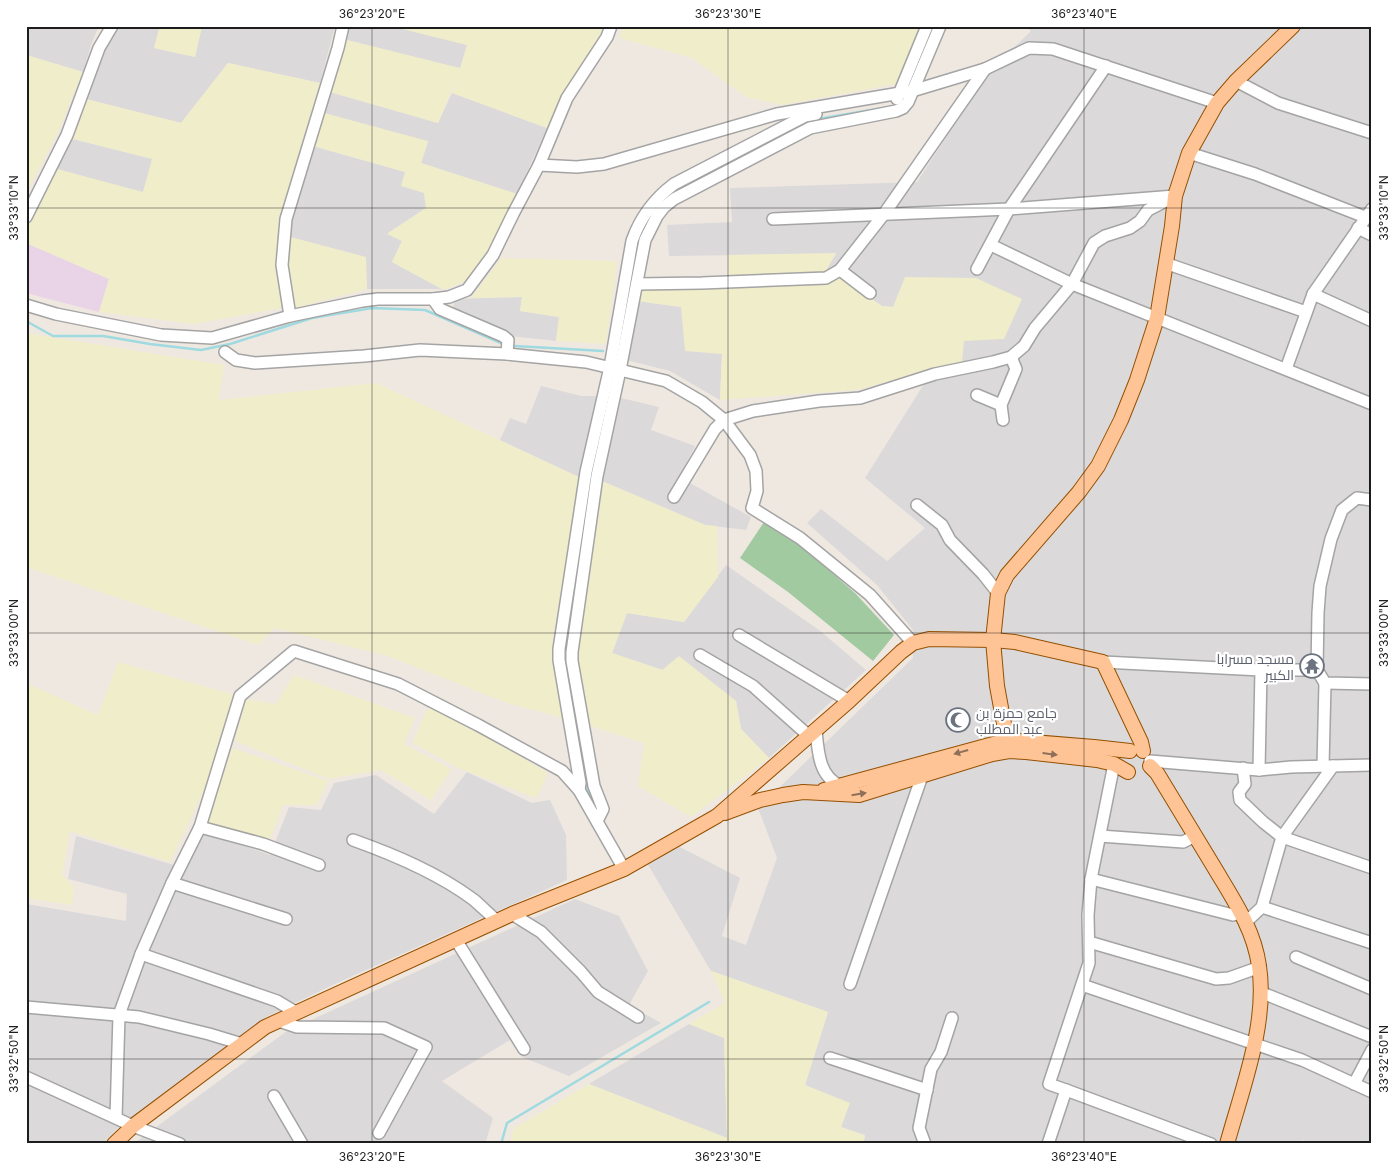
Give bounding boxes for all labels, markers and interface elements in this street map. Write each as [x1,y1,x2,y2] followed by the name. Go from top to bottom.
[339,6,405,21] text: 36°23'20"E
[695,6,761,21] text: 36°23'30"E
[1051,6,1117,21] text: 36°23'40"E
[6,175,21,241] text: 33°33'10"N
[1376,175,1391,241] text: 33°33'10"N
[6,599,21,667] text: 33°33'00"N
[1376,599,1391,667] text: 33°33'00"N
[1216,650,1294,683] place label: مسجد مسرابا الكبير
[1299,653,1325,679] temple icon: مسجد مسرابا الكبير
[976,704,1057,737] place label: جامع حمزة بن عبد المطلب
[945,707,971,733] mosque icon: جامع حمزة بن عبد المطلب
[954,748,969,756] one-way arrow
[1043,750,1059,758] one-way arrow
[852,789,868,797] one-way arrow
[6,1025,21,1093] text: 33°32'50"N
[1376,1025,1391,1093] text: 33°32'50"N
[339,1149,405,1164] text: 36°23'20"E
[695,1149,761,1164] text: 36°23'30"E
[1051,1149,1117,1164] text: 36°23'40"E

